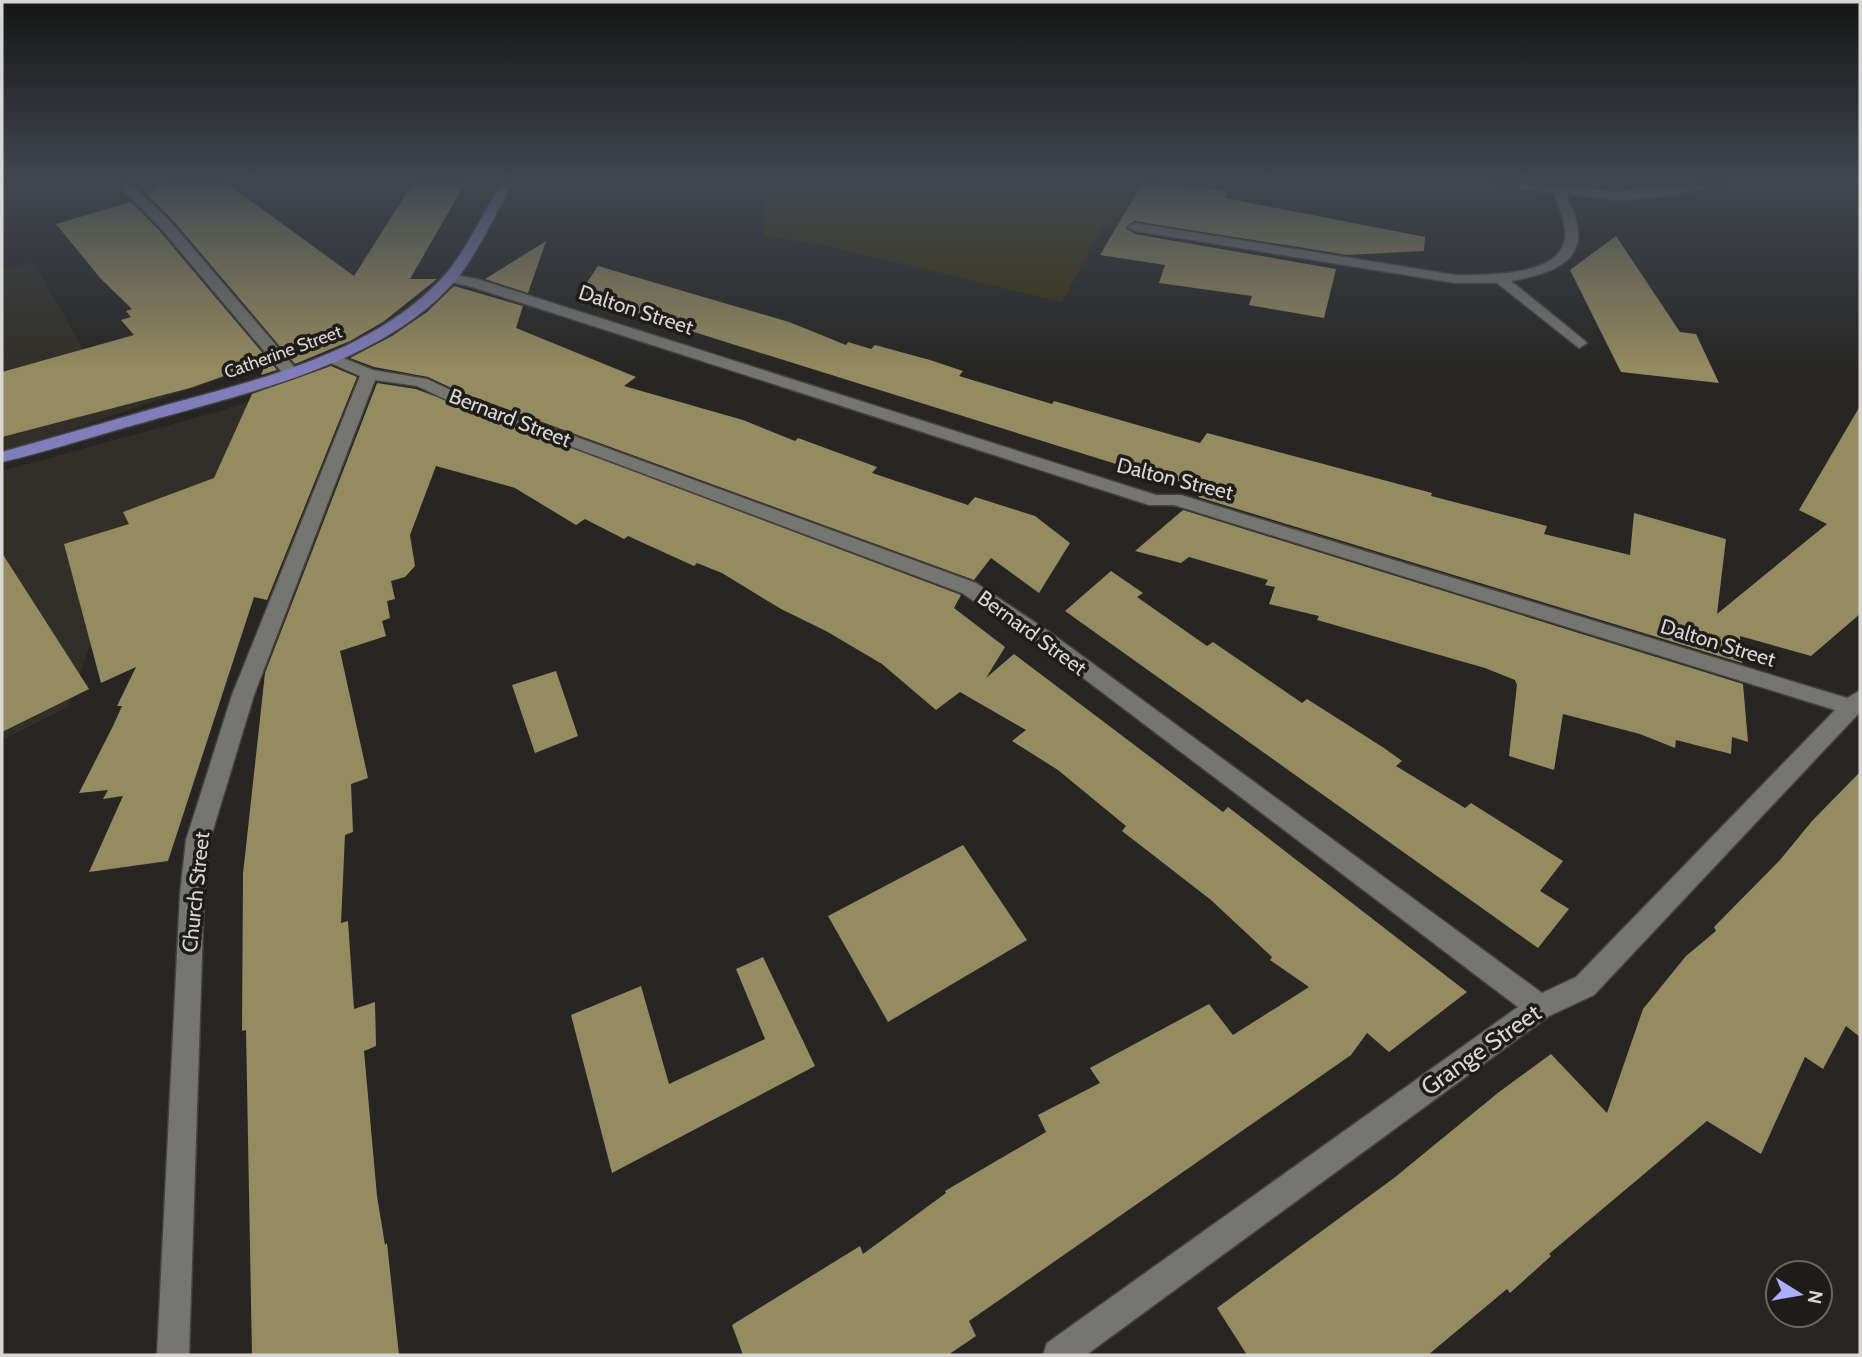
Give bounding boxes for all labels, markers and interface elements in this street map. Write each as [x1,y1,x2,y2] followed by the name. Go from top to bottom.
[576,279,697,340] street label: Dalton Street
[221,321,345,383] street label: Catherine Street
[446,383,575,452] street label: Bernard Street
[1114,452,1236,505] street label: Dalton Street
[973,585,1092,680] street label: Bernard Street
[1658,613,1779,672] street label: Dalton Street
[177,830,214,954] street label: Church Street
[1415,998,1546,1102] street label: Grange Street
[1764,1259,1834,1329] north arrow
[1803,1288,1828,1306] text: N

